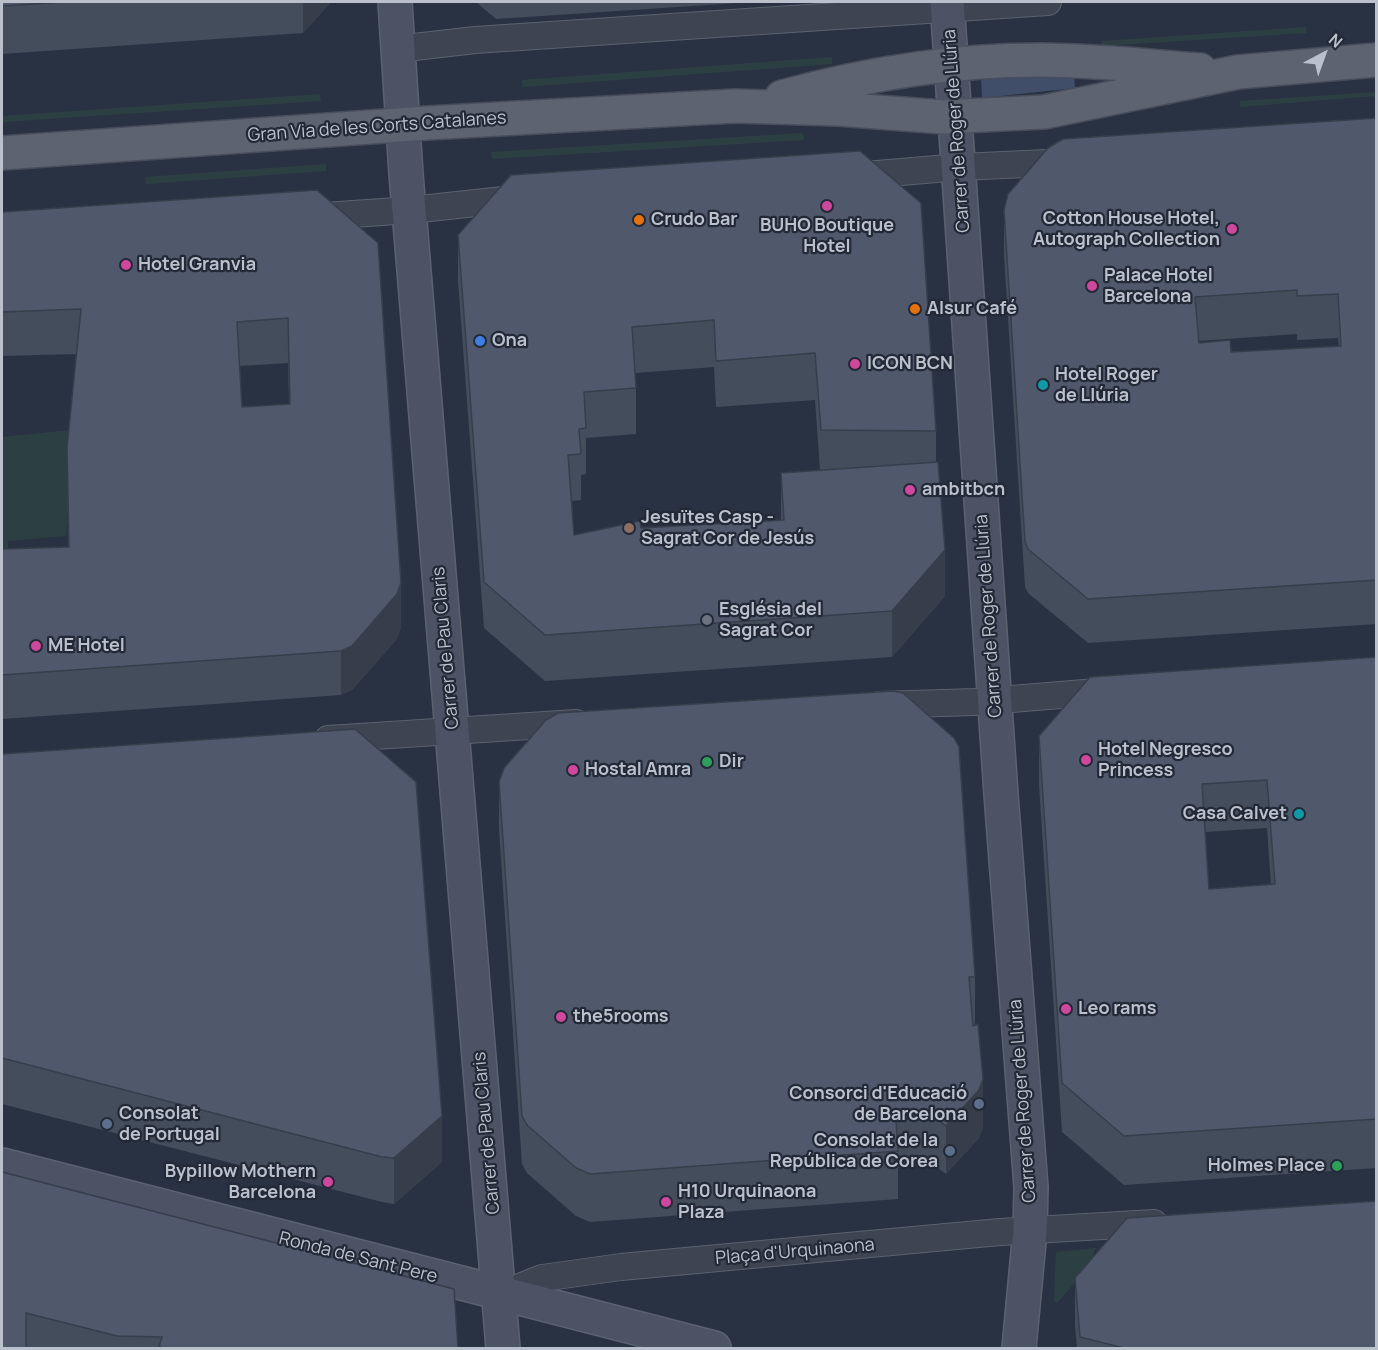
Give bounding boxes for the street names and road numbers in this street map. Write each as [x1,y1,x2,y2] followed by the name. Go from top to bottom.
[939,29,975,233] street label: Carrer de Roger de Llúria
[247,107,507,147] street label: Gran Via de les Corts Catalanes
[971,514,1007,718] street label: Carrer de Roger de Llúria
[428,566,464,730] street label: Carrer de Pau Claris
[1005,999,1041,1203] street label: Carrer de Roger de Llúria
[469,1051,505,1215] street label: Carrer de Pau Claris
[277,1228,439,1288] street label: Ronda de Sant Pere
[714,1234,876,1270] street label: Plaça d'Urquinaona

